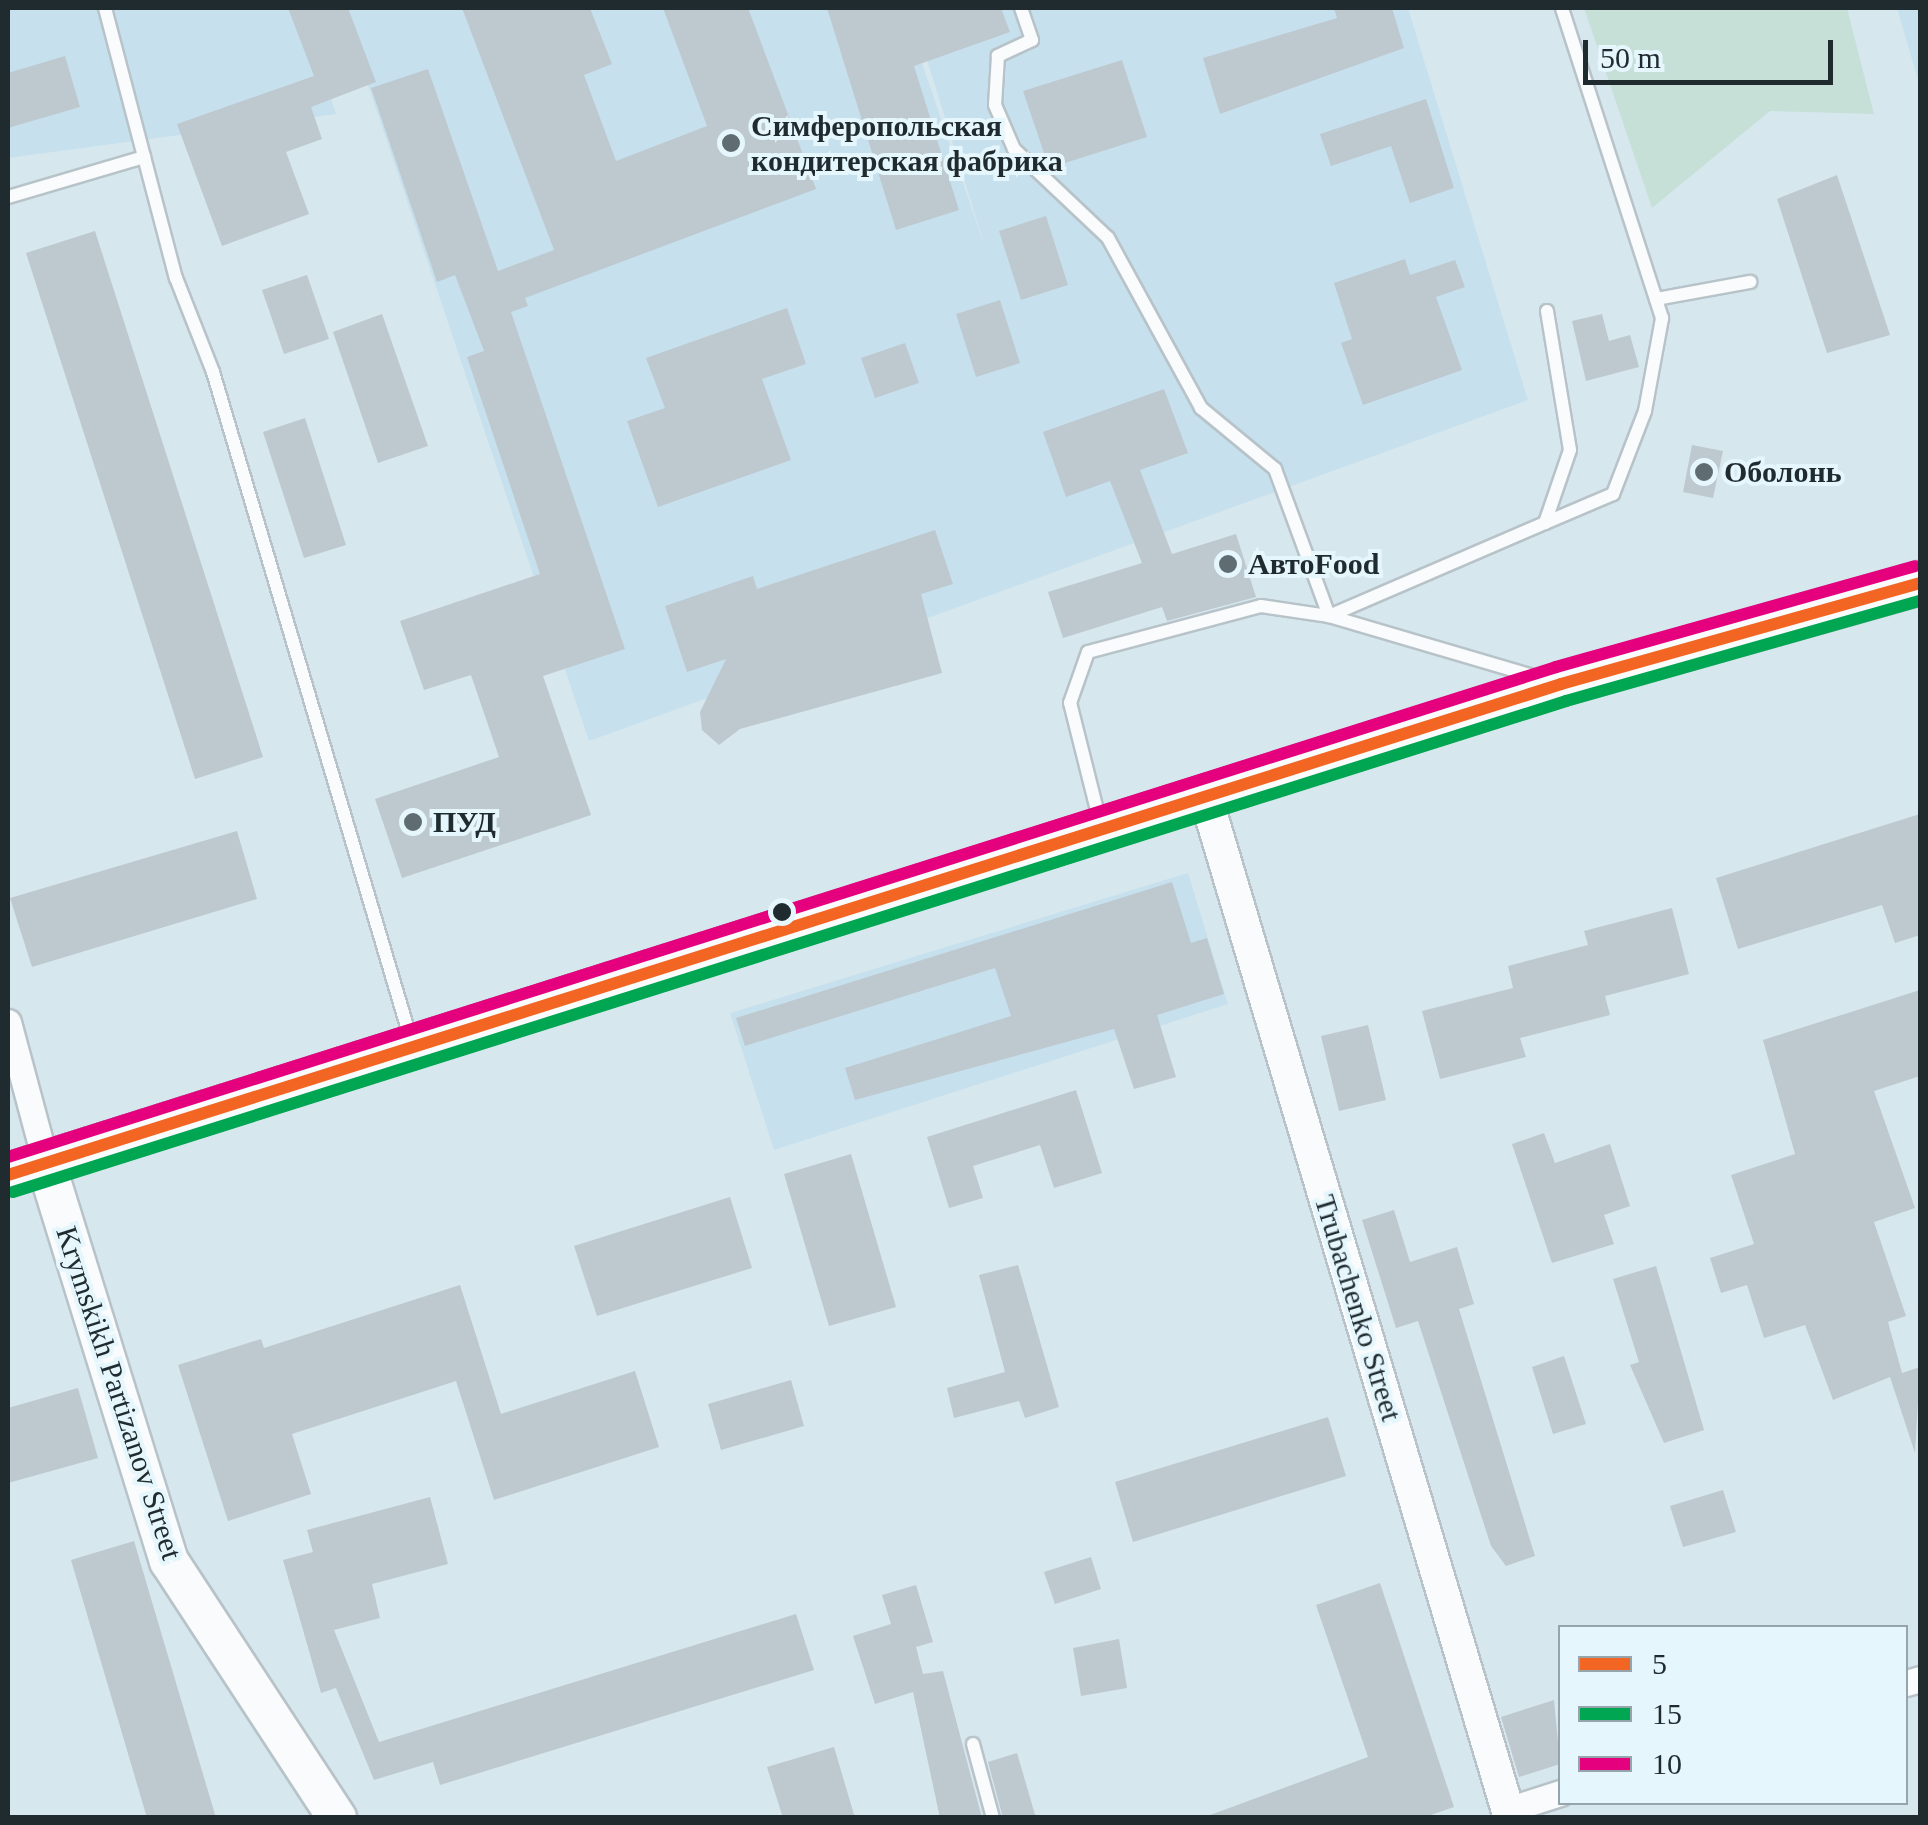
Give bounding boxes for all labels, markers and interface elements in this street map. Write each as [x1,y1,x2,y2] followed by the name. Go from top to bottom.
[1588,20,1838,82] scale bar
[1600,41,1661,74] text: 50 m
[751,108,1063,178] place label: Симферопольская кондитерская фабрика
[720,132,742,154] marker: Симферопольская кондитерская фабрика
[1724,454,1842,490] place label: Оболонь
[1693,461,1715,483] marker: Оболонь
[1248,546,1379,582] place label: АвтоFood
[1217,553,1239,575] marker: АвтоFood
[433,804,496,840] place label: ПУД
[402,811,424,833] marker: ПУД
[772,902,792,922] unlabelled marker
[1306,1191,1410,1425] street label: Trubachenko Street
[48,1222,190,1564] street label: Krymskikh Partizanov Street
[1558,1625,1908,1805] legend
[1652,1647,1667,1680] text: 5
[1652,1697,1682,1730] text: 15
[1652,1747,1682,1780] text: 10

